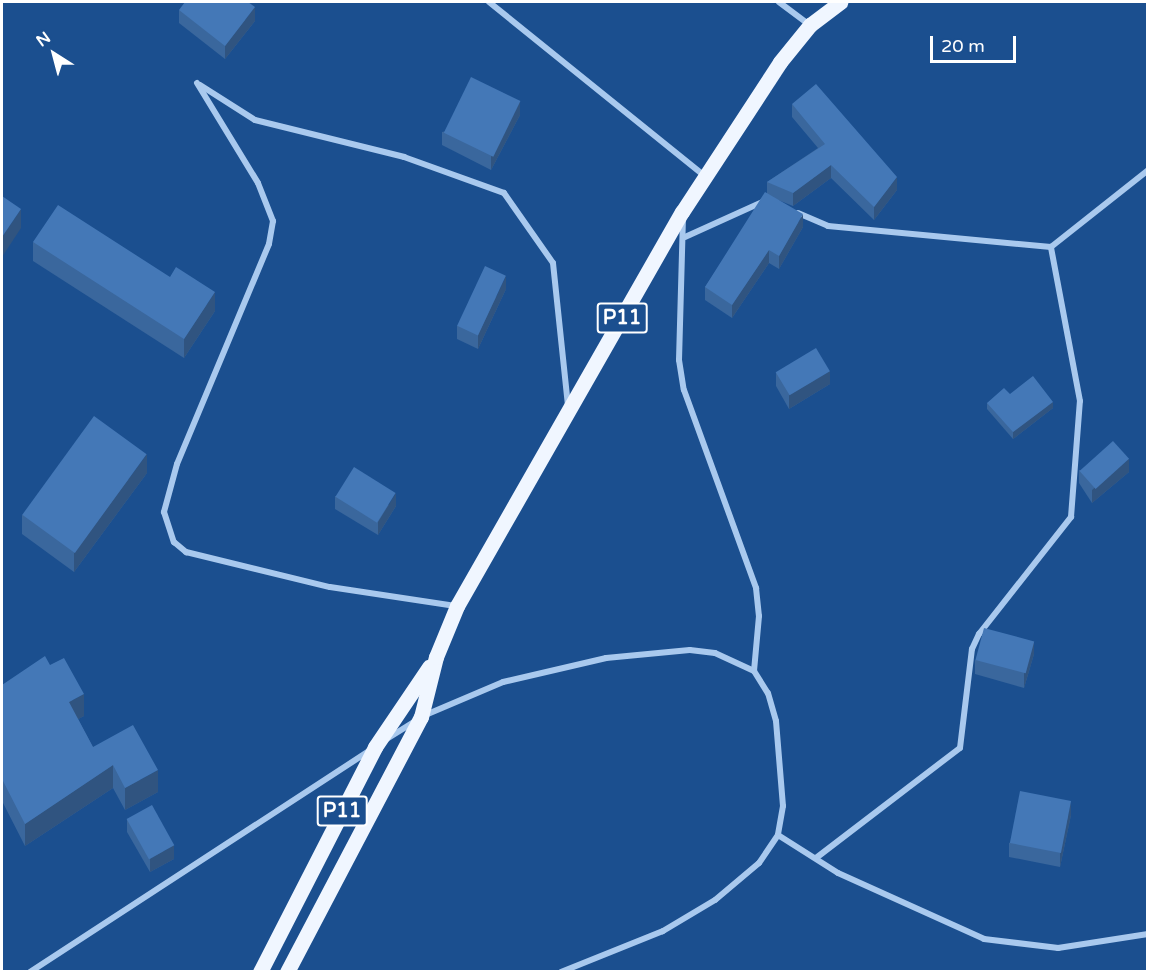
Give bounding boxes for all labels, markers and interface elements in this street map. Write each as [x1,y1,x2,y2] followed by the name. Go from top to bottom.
[24,24,84,84] north arrow
[933,24,1018,62] scale bar
[32,28,54,51] text: N
[941,35,985,57] text: 20 m
[596,301,648,335] road number: P11
[316,794,368,828] road number: P11

